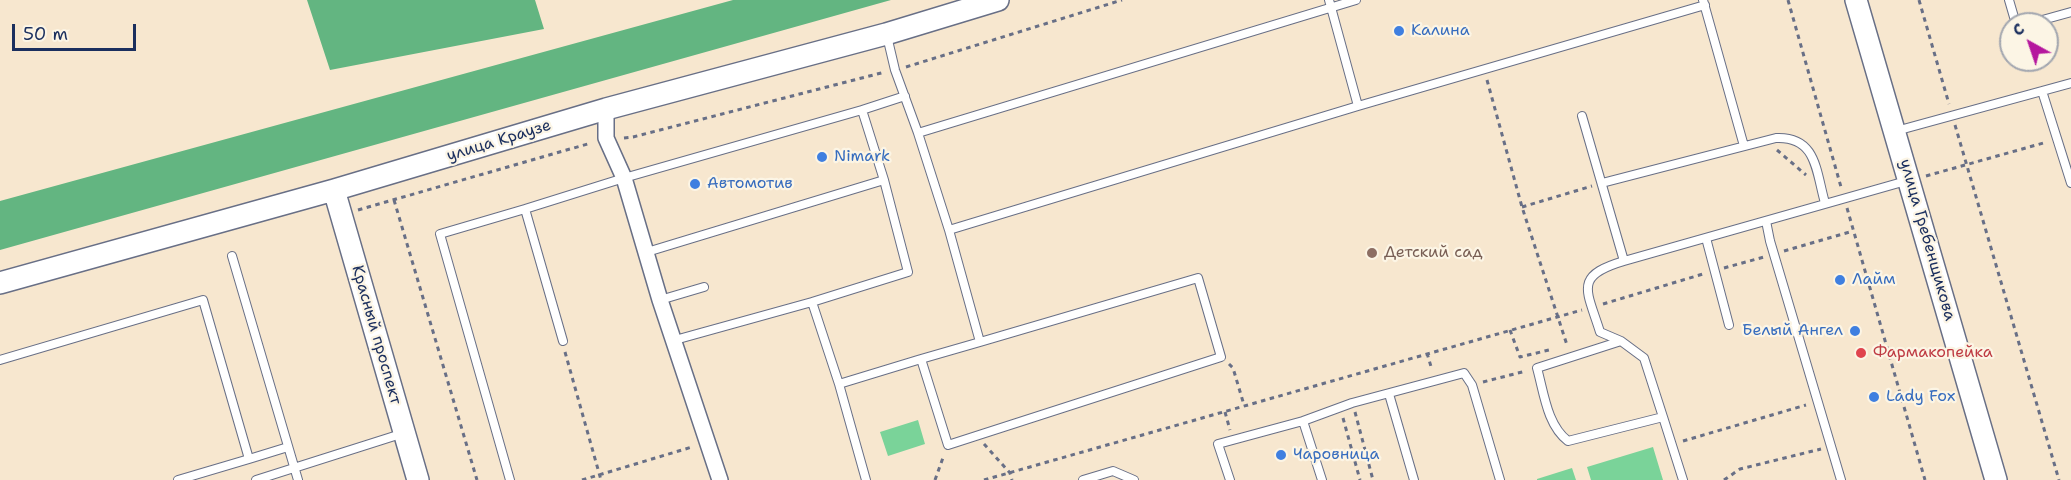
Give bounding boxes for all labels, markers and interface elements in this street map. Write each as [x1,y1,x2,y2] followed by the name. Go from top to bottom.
[15,12,140,50] scale bar
[1999,12,2059,72] north arrow
[2008,18,2029,41] text: С
[1411,21,1470,41] place label: Калина
[23,22,68,46] text: 50 m
[1392,24,1406,38] marker: Калина
[444,116,554,166] street label: улица Краузе
[834,147,890,167] place label: Nimark
[815,150,829,164] marker: Nimark
[1895,157,1959,323] street label: улица Гребенщикова
[707,174,793,194] place label: Автомотив
[688,177,702,191] marker: Автомотив
[1384,243,1483,263] place label: Детский сад
[1365,246,1379,260] marker: Детский сад
[347,263,405,407] street label: Красный проспект
[1852,270,1895,290] place label: Лайм
[1833,273,1847,287] marker: Лайм
[1742,321,1843,341] place label: Белый Ангел
[1848,324,1862,338] marker: Белый Ангел
[1873,343,1993,363] place label: Фармакопейка
[1854,346,1868,360] marker: Фармакопейка
[1886,387,1955,407] place label: Lady Fox
[1867,390,1881,404] marker: Lady Fox
[1293,445,1380,465] place label: Чаровница
[1274,448,1288,462] marker: Чаровница

